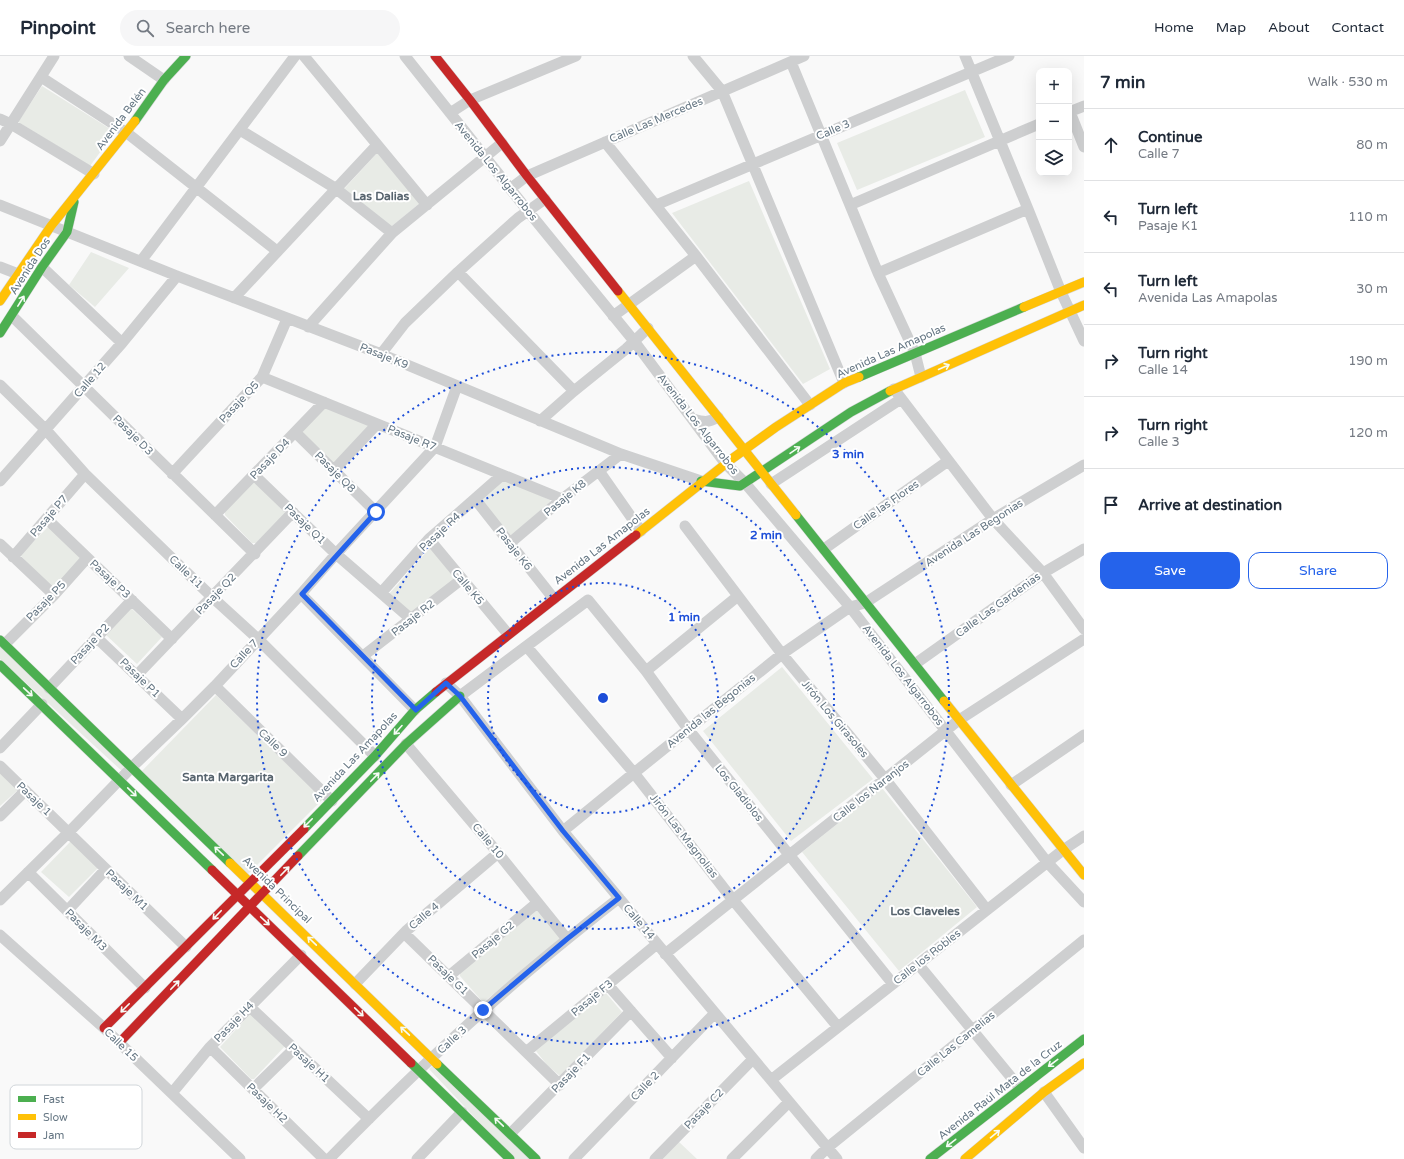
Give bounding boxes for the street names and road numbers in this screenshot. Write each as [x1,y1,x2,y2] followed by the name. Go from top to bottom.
[93,85,149,153] street label: Avenida Belén
[607,94,705,146] street label: Calle Las Mercedes
[814,117,852,143] street label: Calle 3
[452,119,540,223] street label: Avenida Los Algarrobos
[7,235,53,297] street label: Avenida Dos
[834,321,948,381] street label: Avenida Las Amapolas
[358,340,410,372] street label: Pasaje K9
[71,360,109,400] street label: Calle 12
[655,371,741,477] street label: Avenida Los Algarrobos
[216,378,262,426] street label: Pasaje Q5
[110,412,156,458] street label: Pasaje D3
[386,422,438,454] street label: Pasaje R7
[247,436,293,482] street label: Pasaje D4
[312,449,358,495] street label: Pasaje Q8
[541,477,589,519] street label: Pasaje K8
[851,478,921,532] street label: Calle las Flores
[27,492,71,539] street label: Pasaje P7
[923,496,1025,570] street label: Avenida Las Begonias
[282,501,328,547] street label: Pasaje Q1
[551,505,653,587] street label: Avenida Las Amapolas
[417,510,463,554] street label: Pasaje R4
[493,525,535,573] street label: Pasaje K6
[166,553,206,591] street label: Calle 11
[87,557,133,601] street label: Pasaje P3
[449,566,487,608] street label: Calle K5
[953,570,1043,640] street label: Calle Las Gardenias
[193,571,239,617] street label: Pasaje Q2
[24,578,68,624] street label: Pasaje P5
[389,597,437,639] street label: Pasaje R2
[68,621,112,667] street label: Pasaje P2
[860,622,946,728] street label: Avenida Los Algarrobos
[227,637,261,671] street label: Calle 7
[117,656,163,700] street label: Pasaje P1
[664,671,758,751] street label: Avenida las Begonias
[799,678,871,760] street label: Jirón Los Girasoles
[310,709,400,805] street label: Avenida Las Amapolas
[256,726,290,760] street label: Calle 9
[830,757,912,825] street label: Calle los Naranjos
[712,762,766,824] street label: Los Gladiolos
[14,779,54,819] street label: Pasaje 1
[647,791,721,881] street label: Jirón Las Magnolias
[469,821,507,861] street label: Calle 10
[240,854,314,926] street label: Avenida Principal
[103,867,151,913] street label: Pasaje M1
[406,900,442,932] street label: Calle 4
[620,902,658,942] street label: Calle 14
[62,906,110,954] street label: Pasaje M3
[469,918,517,962] street label: Pasaje G2
[891,927,963,987] street label: Calle los Robles
[425,952,471,998] street label: Pasaje G1
[569,977,615,1019] street label: Pasaje F3
[211,999,257,1045] street label: Pasaje H4
[915,1009,997,1079] street label: Calle Las Camelias
[435,1023,469,1057] street label: Calle 3
[101,1026,141,1064] street label: Calle 15
[936,1037,1065,1142] street label: Avenida Raúl Mata de la Cruz
[286,1041,332,1085] street label: Pasaje H1
[549,1050,593,1096] street label: Pasaje F1
[628,1069,662,1103] street label: Calle 2
[244,1080,290,1126] street label: Pasaje H2
[682,1086,727,1132] street label: Pasaje C2

